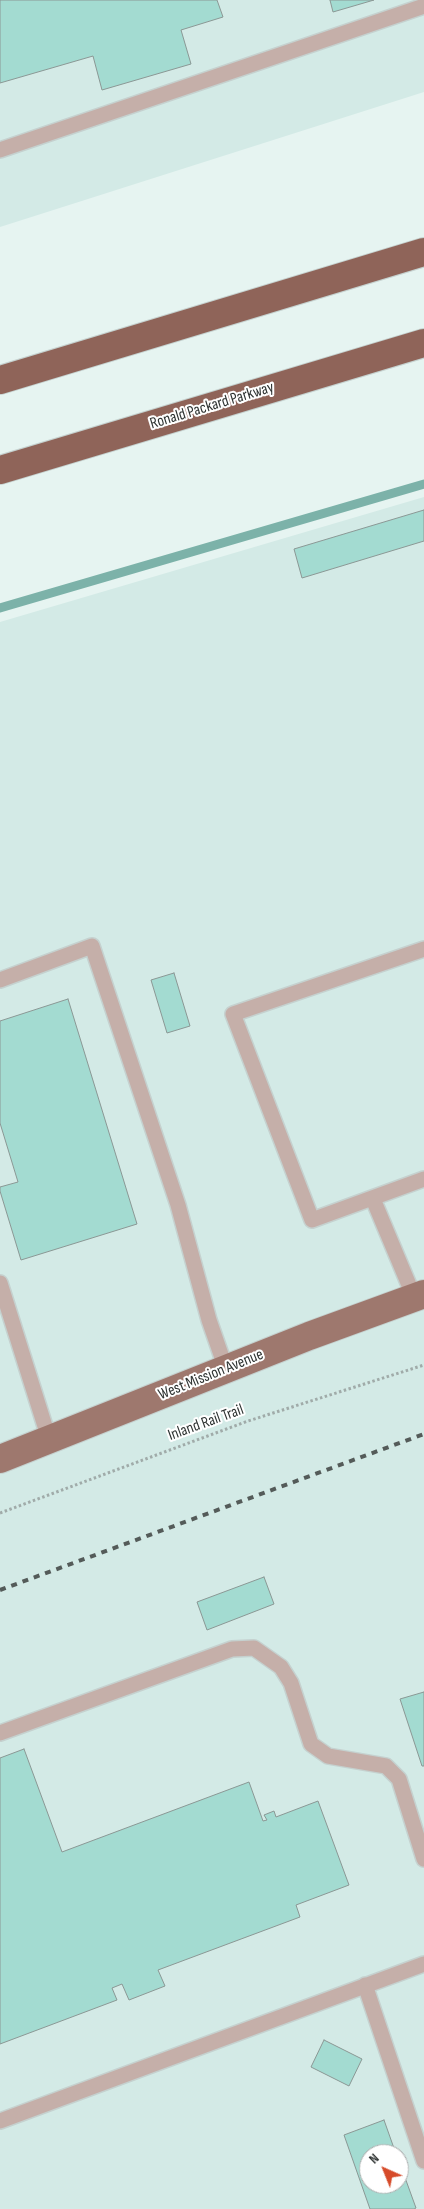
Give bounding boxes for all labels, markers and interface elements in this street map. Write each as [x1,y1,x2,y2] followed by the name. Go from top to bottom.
[148,378,276,434] street label: Ronald Packard Parkway
[156,1345,266,1405] street label: West Mission Avenue
[166,1400,246,1446] street label: Inland Rail Trail
[359,2144,409,2194] north arrow
[365,2150,383,2167] text: N

